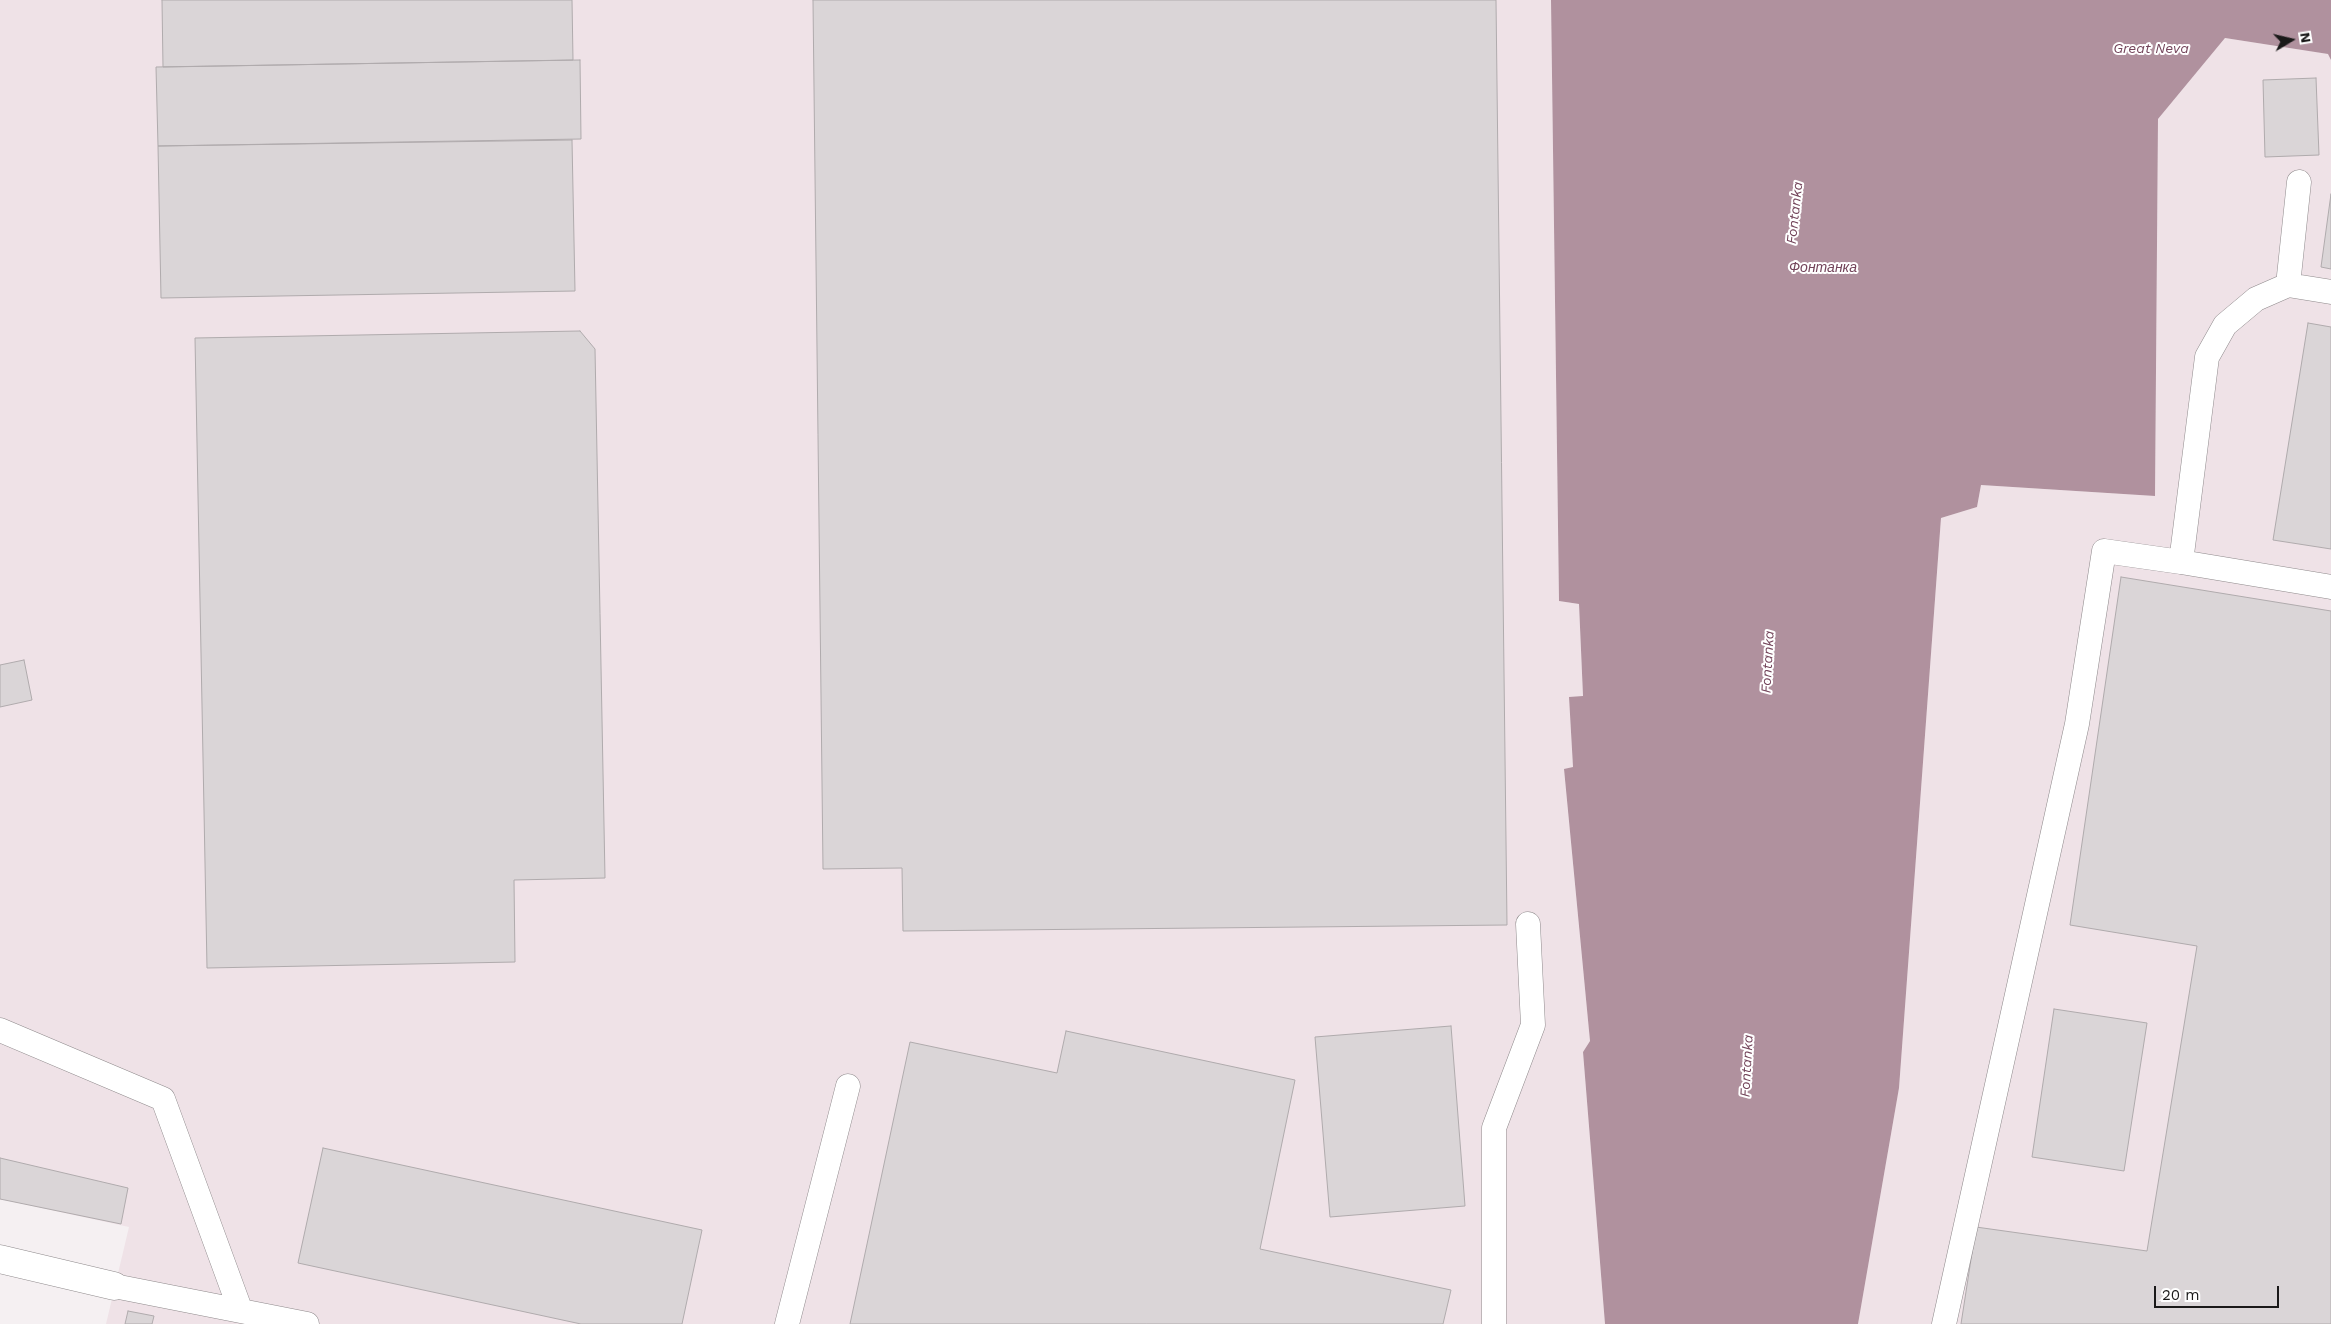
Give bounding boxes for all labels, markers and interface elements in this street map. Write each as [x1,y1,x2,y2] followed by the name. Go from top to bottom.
[2266,15,2316,65] north arrow
[2297,31,2315,44] text: N
[2113,41,2189,57] water label: Great Neva
[1783,181,1807,245] water label: Fontanka
[1789,260,1857,276] water label: Фонтанка
[1758,630,1778,694] water label: Fontanka
[1737,1034,1757,1098] water label: Fontanka
[2156,1276,2281,1308] scale bar
[2162,1286,2200,1304] text: 20 m

